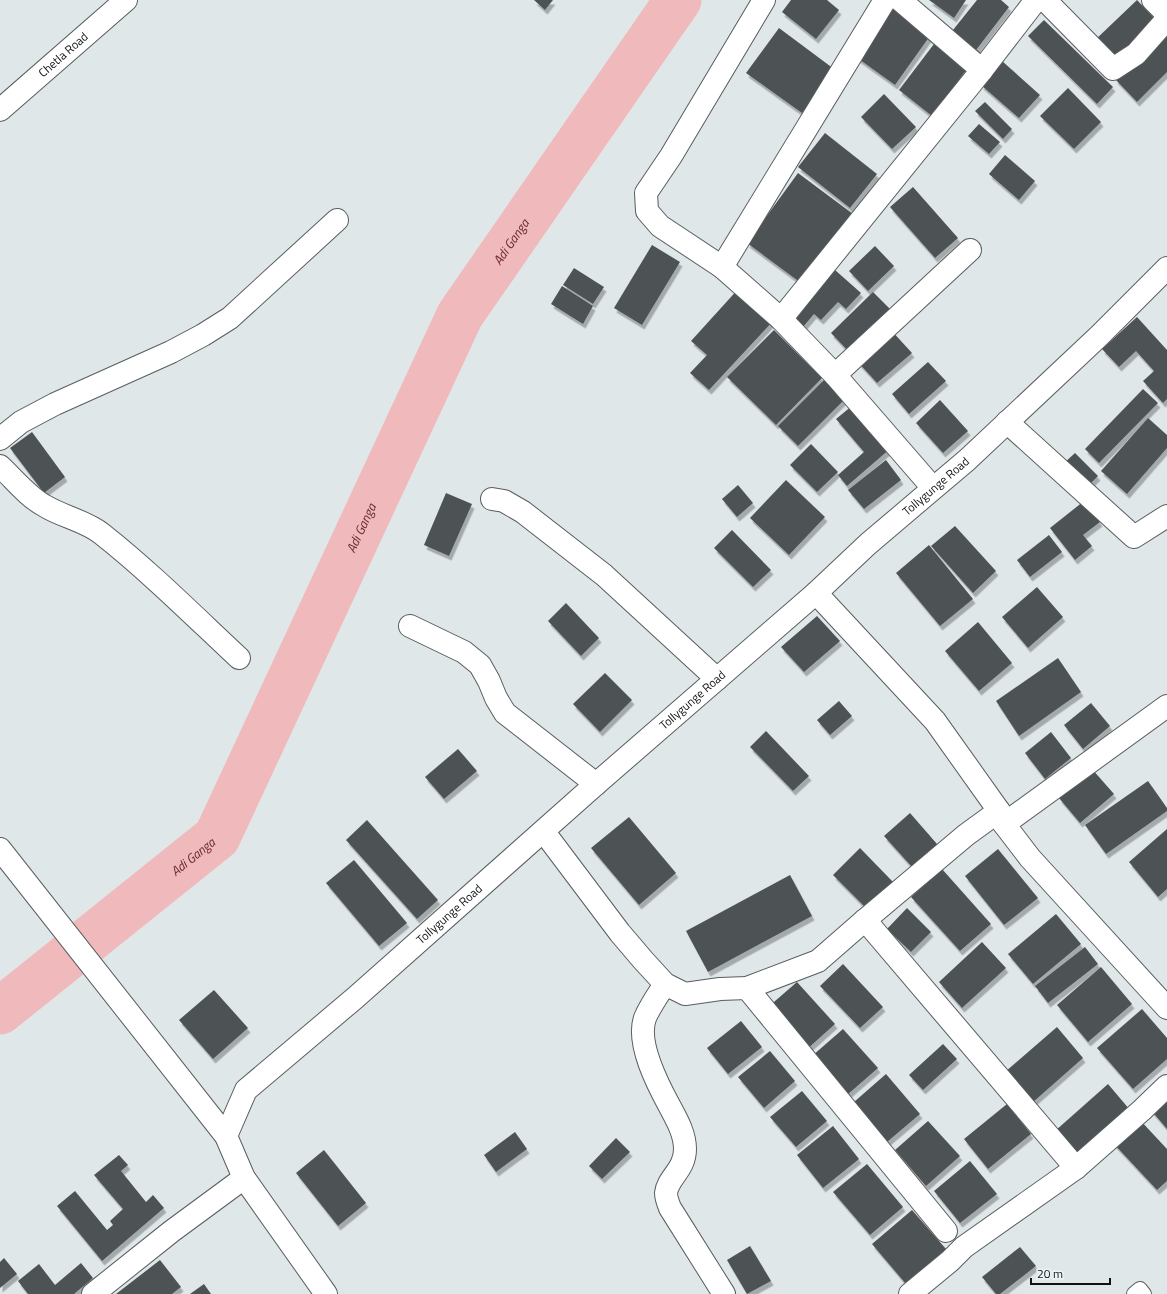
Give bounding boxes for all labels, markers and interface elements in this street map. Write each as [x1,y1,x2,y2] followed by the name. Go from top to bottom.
[34,27,92,81] street label: Chetla Road
[488,213,535,269] water label: Adi Ganga
[898,452,973,520] street label: Tollygunge Road
[341,499,382,556] water label: Adi Ganga
[655,665,730,734] street label: Tollygunge Road
[166,831,220,881] water label: Adi Ganga
[412,879,486,948] street label: Tollygunge Road
[1031,1260,1110,1286] scale bar
[1037,1264,1063,1283] text: 20 m

